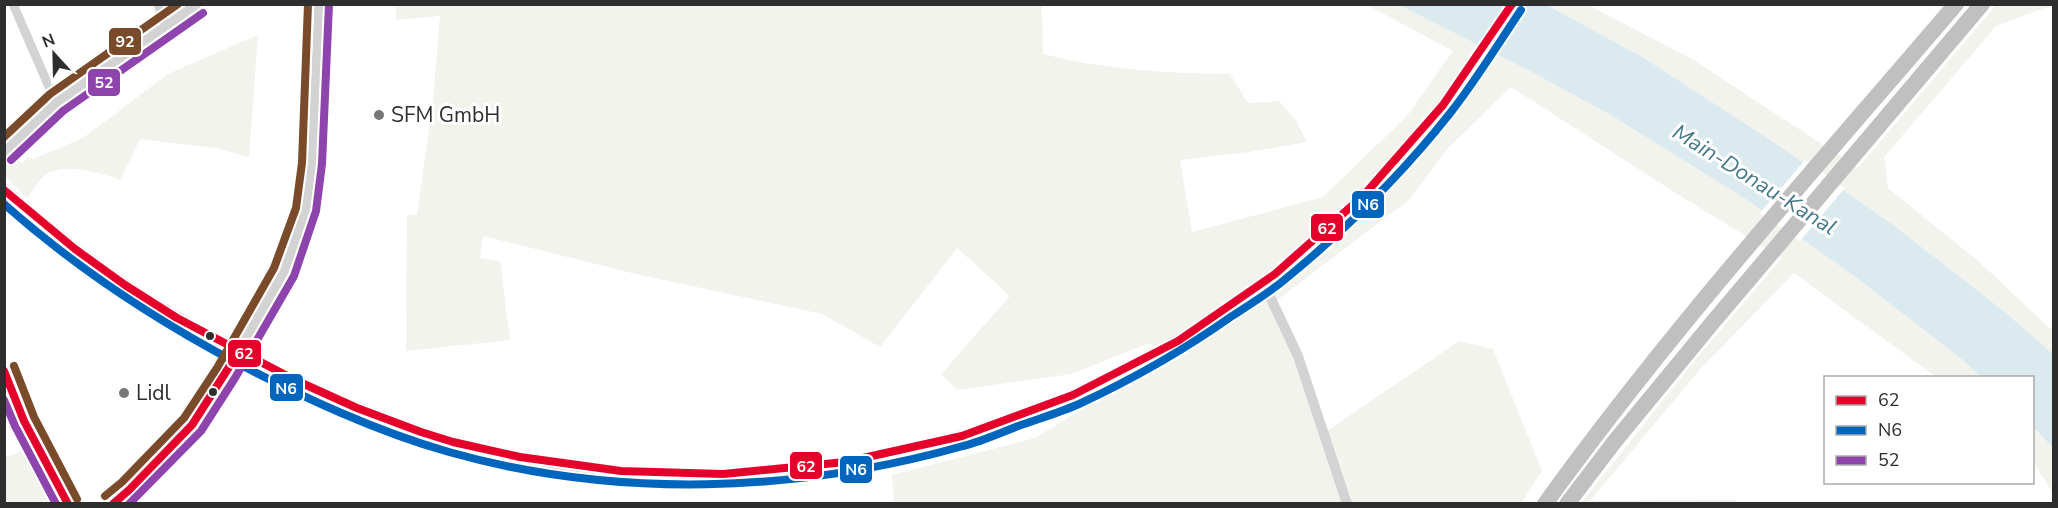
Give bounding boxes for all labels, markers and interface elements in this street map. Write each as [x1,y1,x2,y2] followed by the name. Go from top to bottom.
[24,24,84,84] north arrow
[108,27,142,56] line badge: 92
[39,29,58,53] text: N
[115,31,135,53] text: 92
[87,68,121,97] line badge: 52
[94,72,114,94] text: 52
[391,101,500,129] place label: SFM GmbH
[372,108,386,122] marker: SFM GmbH
[1667,117,1842,242] water label: Main-Donau-Kanal
[1351,190,1385,219] line badge: N6
[1357,194,1379,216] text: N6
[1310,213,1344,242] line badge: 62
[1317,218,1337,240] text: 62
[204,330,216,342] unlabelled marker
[227,339,262,368] line badge: 62
[234,343,254,365] text: 62
[269,373,304,402] line badge: N6
[1824,376,2034,484] legend
[275,378,297,400] text: N6
[136,379,172,407] place label: Lidl
[117,386,131,400] marker: Lidl
[207,386,219,398] unlabelled marker
[1878,388,1900,412] text: 62
[1878,418,1902,442] text: N6
[1878,448,1900,472] text: 52
[789,451,823,480] line badge: 62
[839,455,873,484] line badge: N6
[796,456,816,478] text: 62
[845,459,867,481] text: N6

